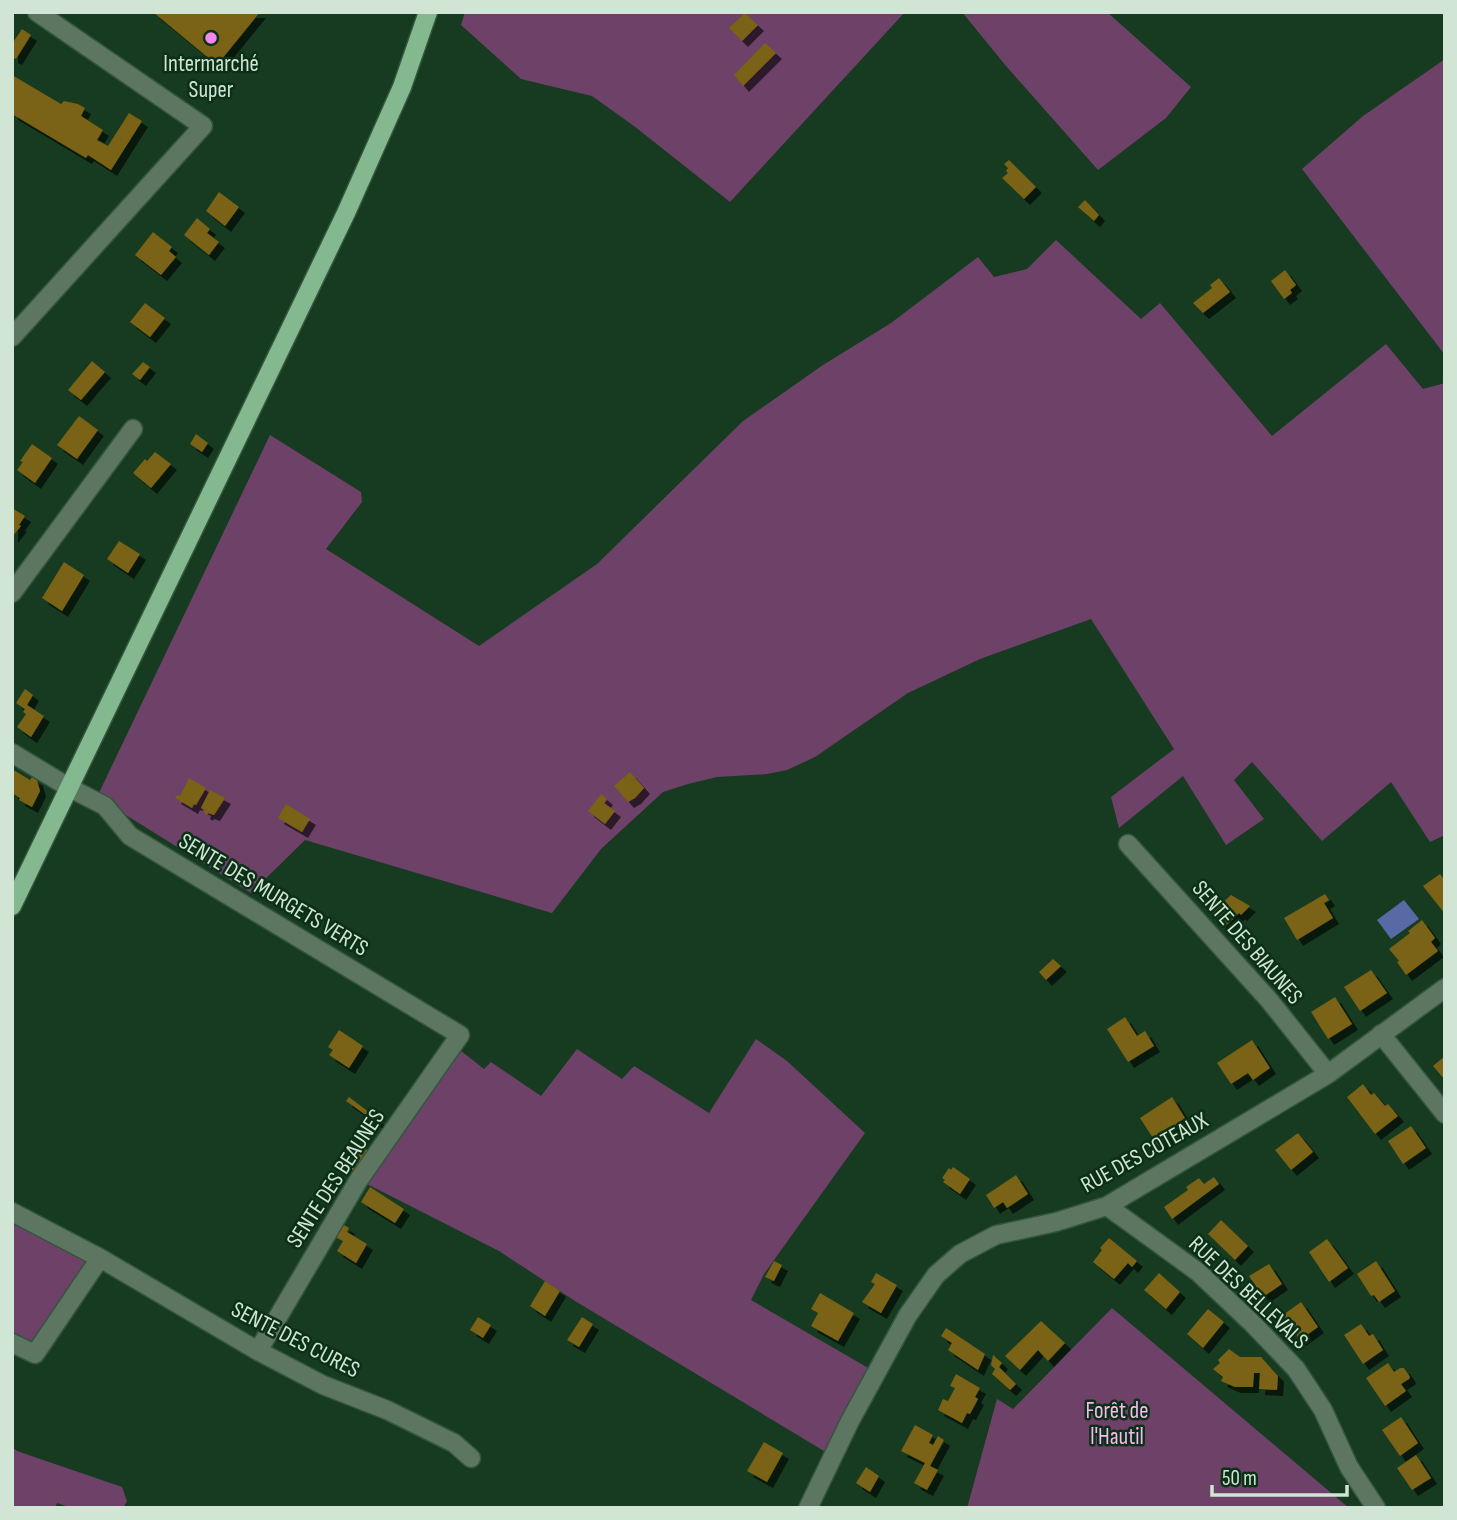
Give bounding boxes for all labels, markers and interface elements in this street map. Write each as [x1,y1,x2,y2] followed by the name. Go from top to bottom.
[203,30,219,46] marker: Intermarché Super
[163,50,259,104] place label: Intermarché Super
[174,827,373,963] street label: SENTE DES MURGETS VERTS
[1186,875,1309,1010] street label: SENTE DES BIAUNES
[281,1104,391,1253] street label: SENTE DES BEAUNES
[1076,1106,1213,1199] street label: RUE DES COTEAUX
[1183,1230,1314,1355] street label: RUE DES BELLEVALS
[227,1296,364,1384] street label: SENTE DES CURES
[1086,1397,1148,1451] park label: Forêt de l'Hautil
[1212,1454,1347,1498] scale bar
[1222,1466,1257,1491] text: 50 m

